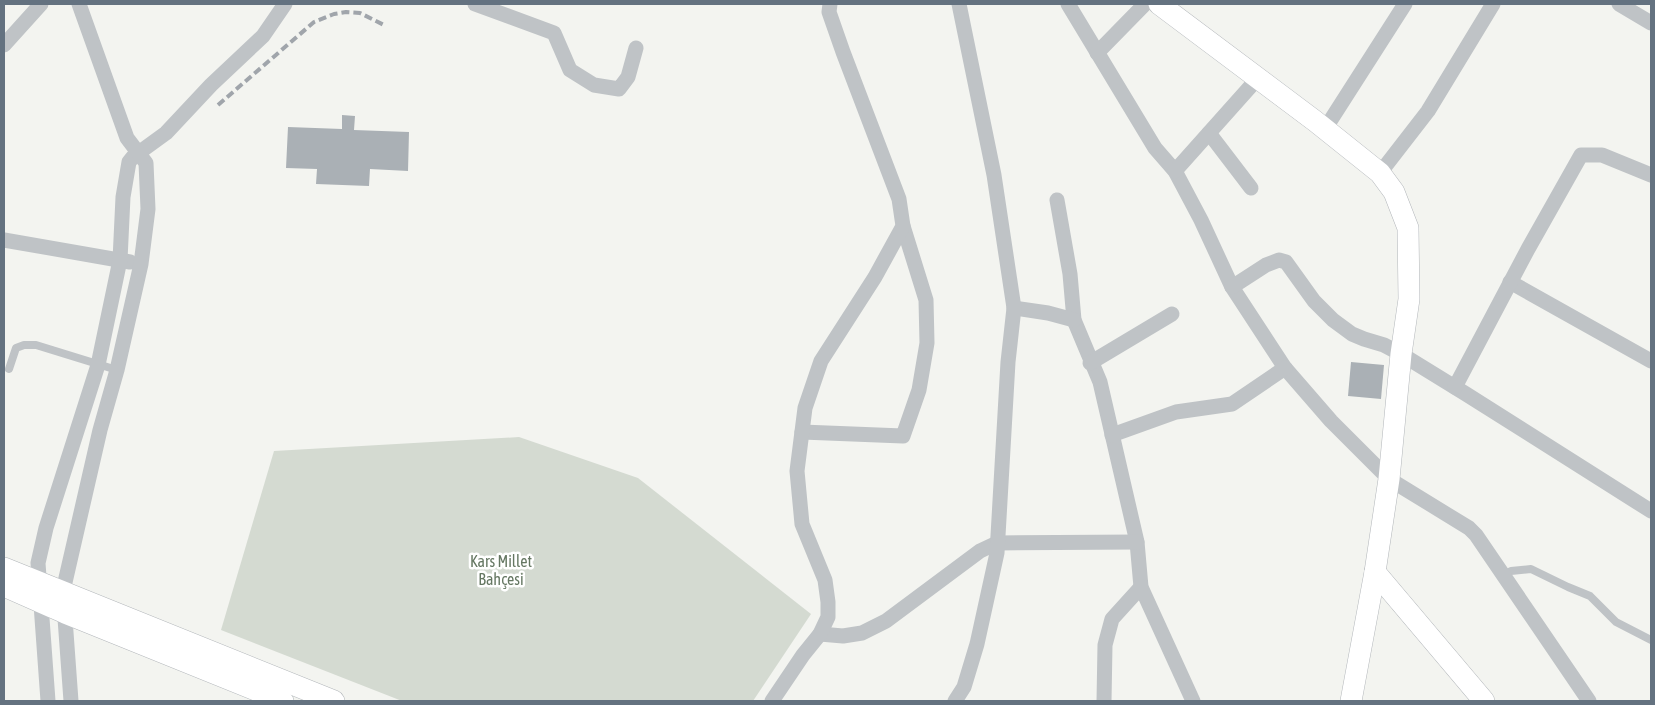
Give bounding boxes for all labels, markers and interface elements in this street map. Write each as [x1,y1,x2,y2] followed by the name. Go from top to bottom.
[470,552,532,589] park label: Kars Millet Bahçesi

